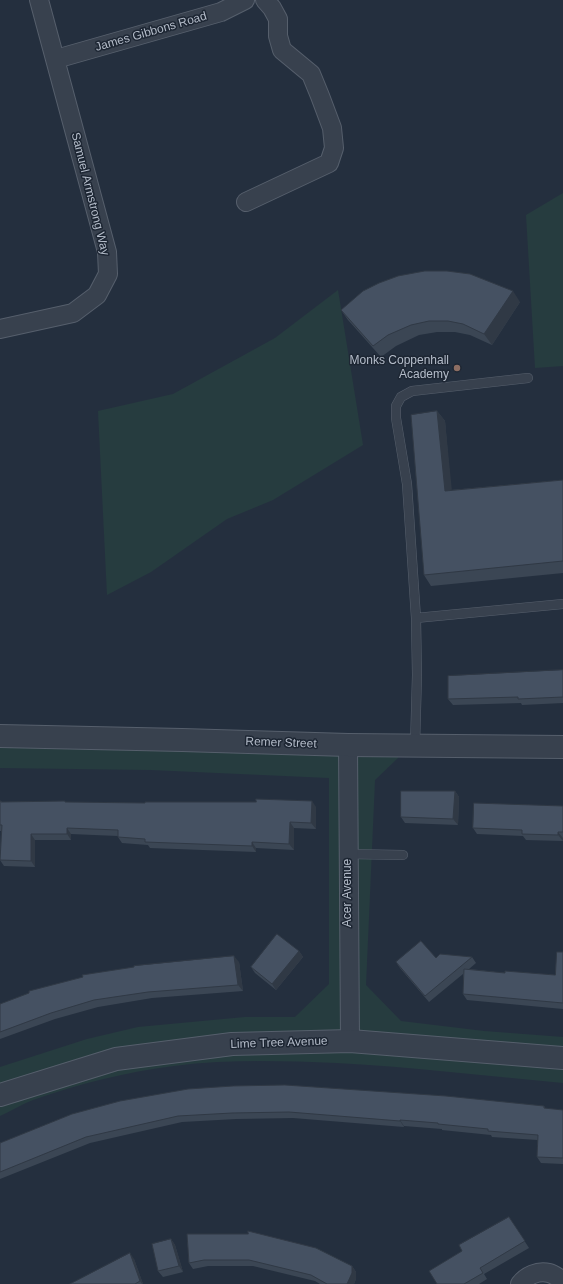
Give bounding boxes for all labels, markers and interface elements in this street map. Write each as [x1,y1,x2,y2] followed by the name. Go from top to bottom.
[94,9,208,55] street label: James Gibbons Road
[68,131,112,257] street label: Samuel Armstrong Way
[350,354,449,382] place label: Monks Coppenhall Academy
[452,363,462,373] marker: Monks Coppenhall Academy
[245,735,317,751] street label: Remer Street
[341,859,355,927] street label: Acer Avenue
[230,1034,328,1052] street label: Lime Tree Avenue

